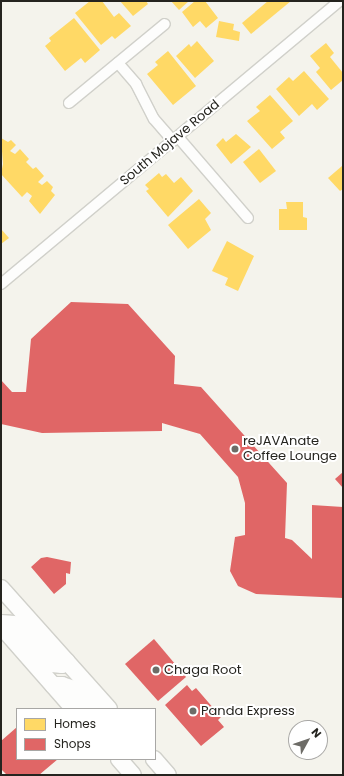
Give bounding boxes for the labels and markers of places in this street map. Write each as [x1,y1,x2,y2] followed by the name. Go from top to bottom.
[243,434,337,465] place label: reJAVAnate Coffee Lounge
[230,444,240,454] marker: reJAVAnate Coffee Lounge
[164,662,241,678] place label: Chaga Root
[151,665,161,675] marker: Chaga Root
[201,703,295,719] place label: Panda Express
[188,706,198,716] marker: Panda Express

